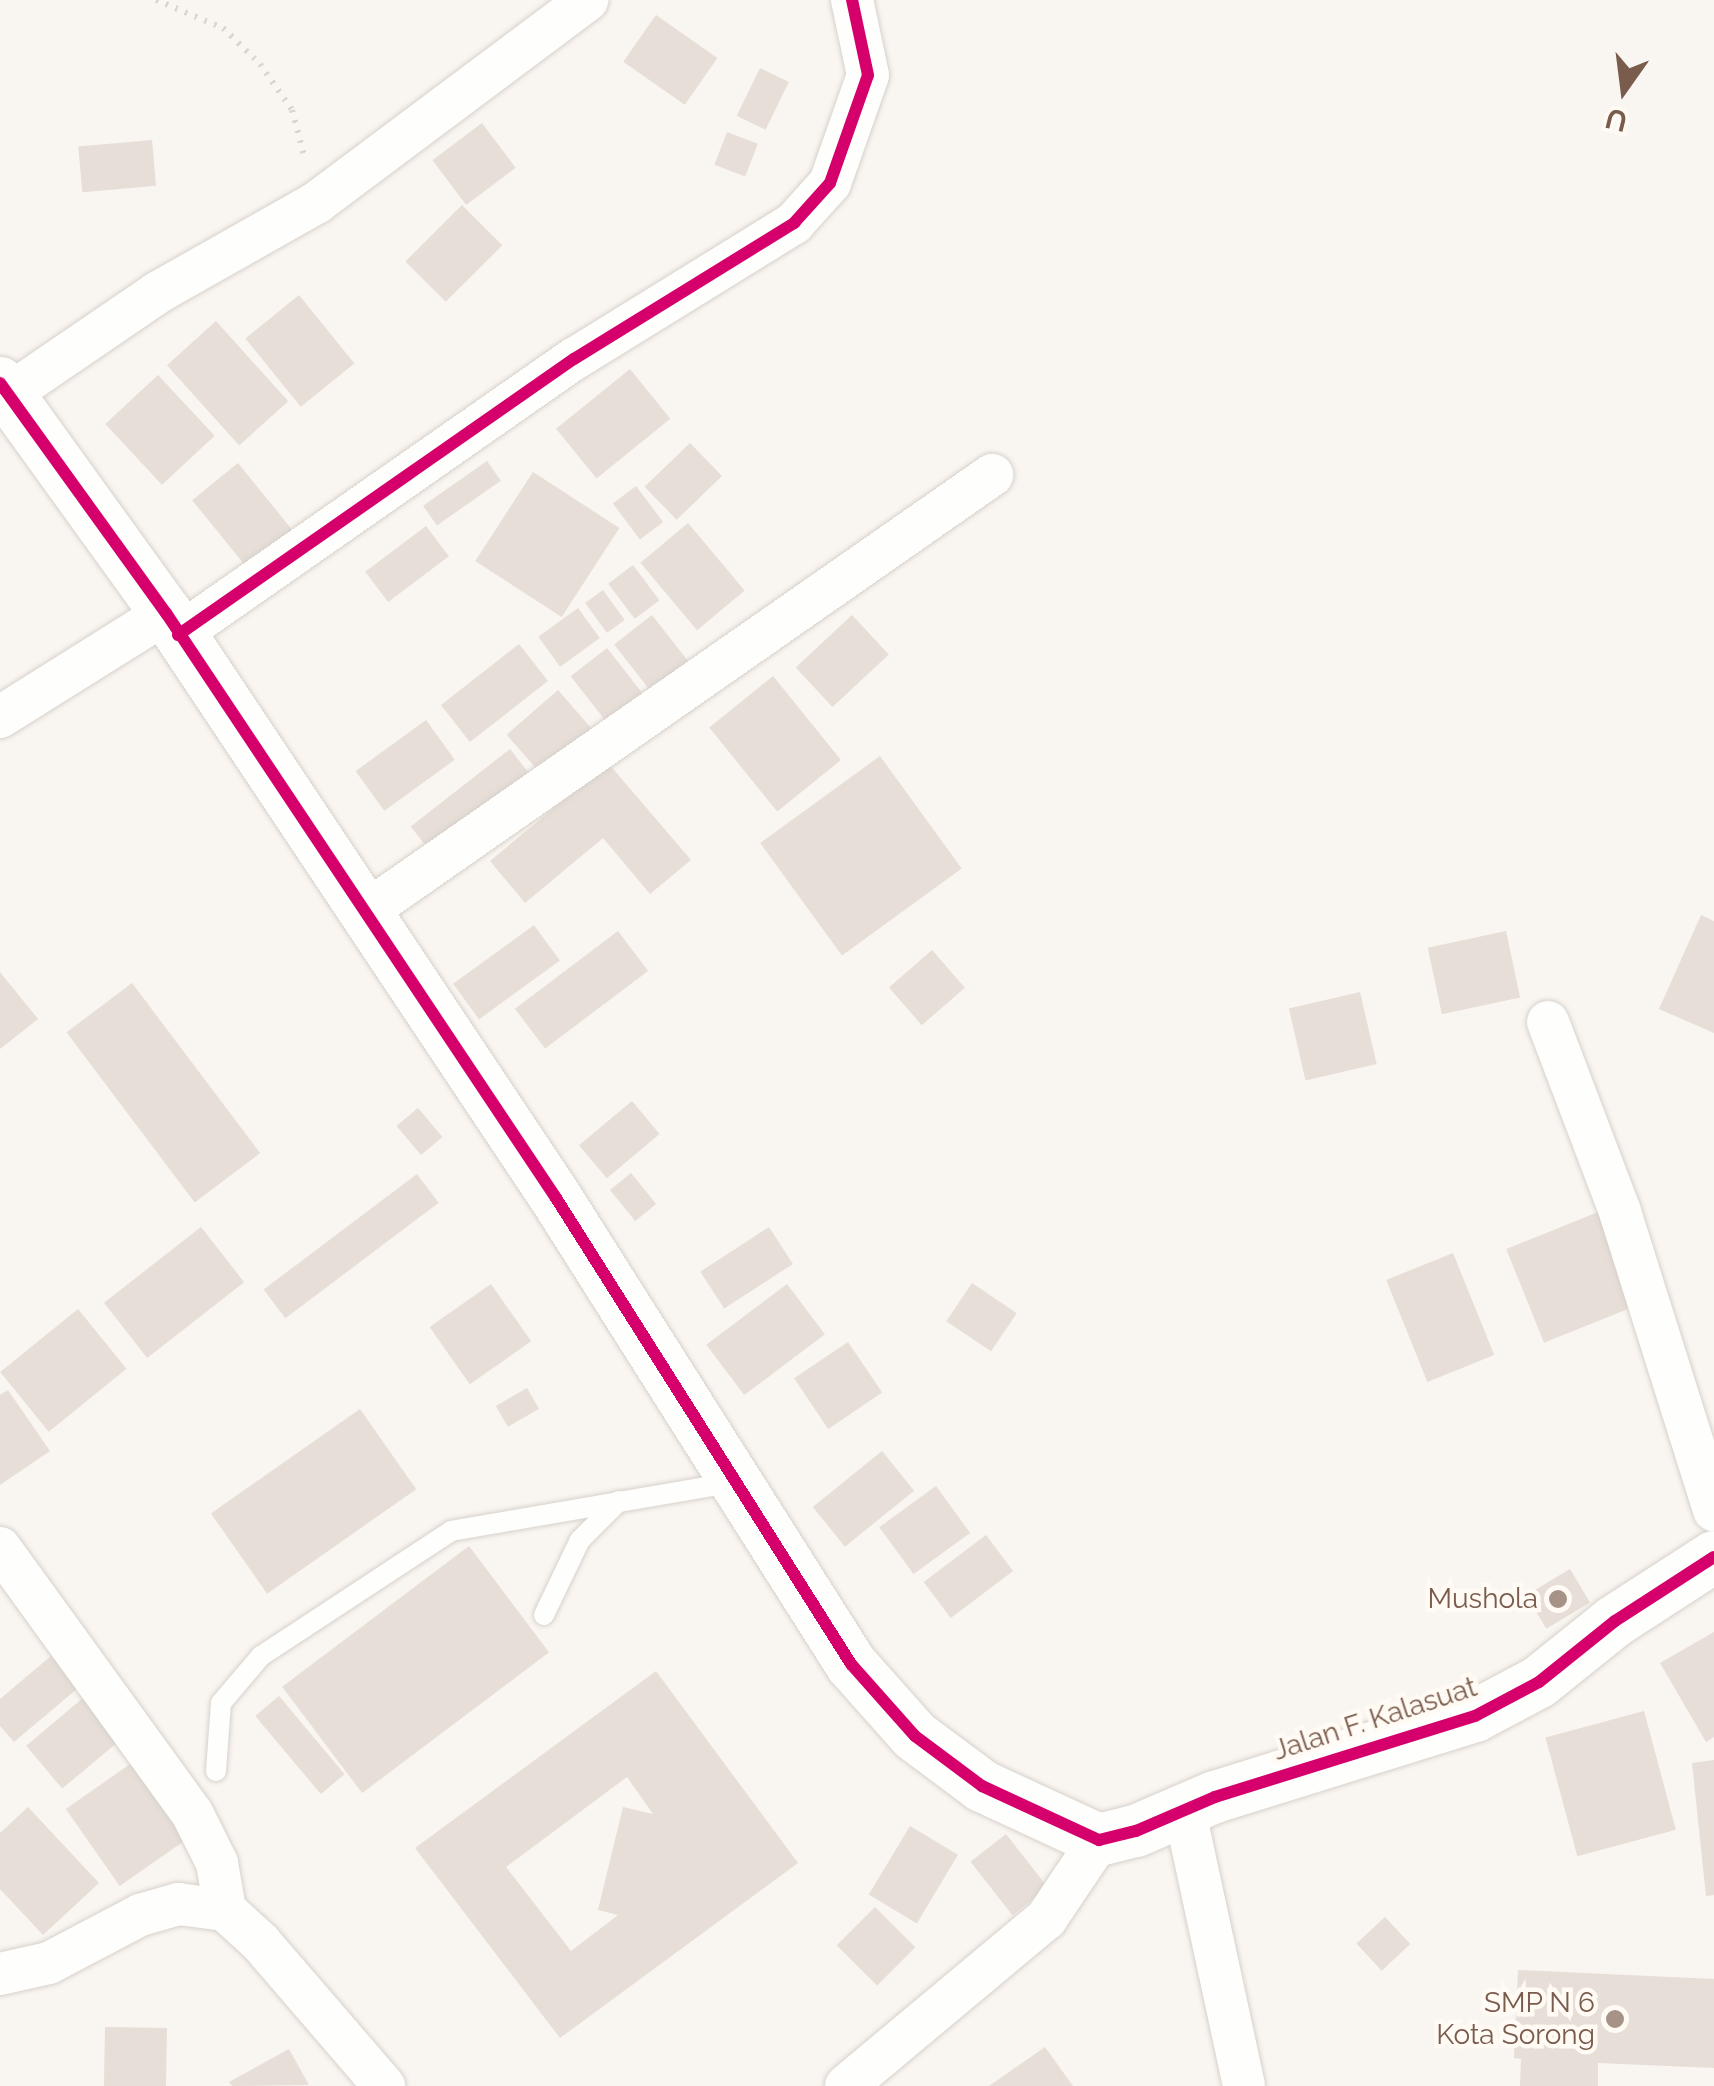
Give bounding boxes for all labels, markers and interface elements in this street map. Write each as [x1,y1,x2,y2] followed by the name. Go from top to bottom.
[1574,40,1674,140] north arrow
[1602,101,1631,138] text: U
[1427,1582,1538,1616] place label: Mushola
[1547,1588,1569,1610] marker: Mushola
[1269,1670,1481,1768] street label: Jalan F. Kalasuat
[1436,1986,1595,2052] place label: SMP N 6 Kota Sorong
[1604,2008,1626,2030] marker: SMP N 6 Kota Sorong

